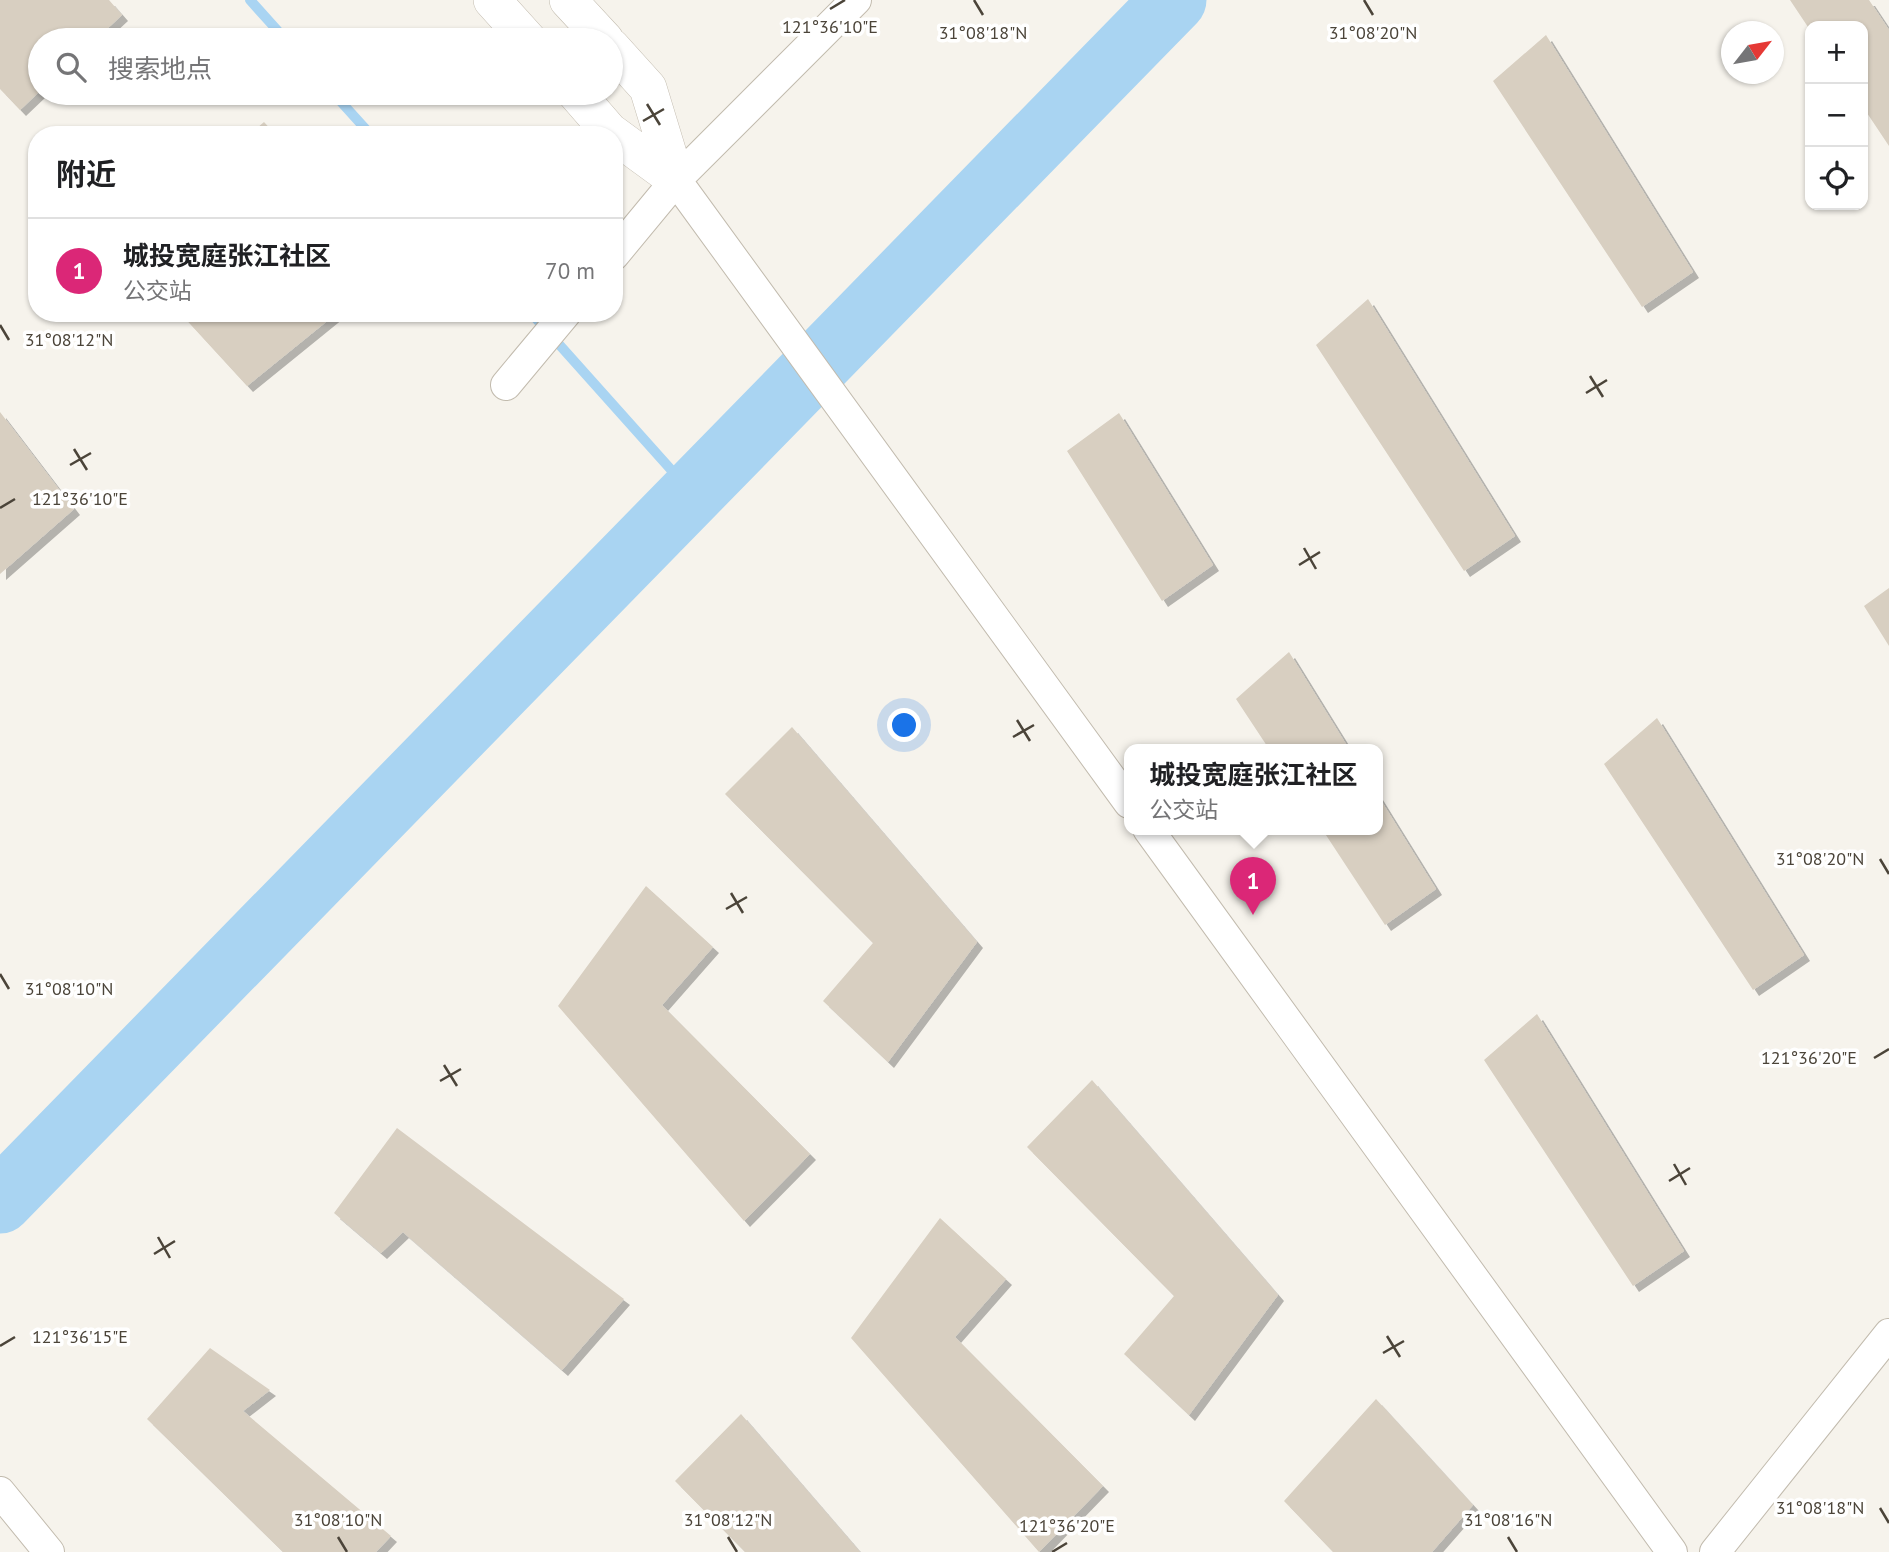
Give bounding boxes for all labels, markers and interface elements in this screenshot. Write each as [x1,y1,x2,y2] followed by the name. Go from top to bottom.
[782,15,878,38] text: 121°36'10"E
[939,21,1027,44] text: 31°08'18"N
[1329,21,1417,44] text: 31°08'20"N
[1721,21,1784,84] north arrow
[1805,21,1868,210] map controls
[1805,21,1868,84] button: +
[28,28,623,105] search box
[52,48,90,86] icon: search
[108,52,212,85] text: 搜索地点
[1805,84,1868,147] button: −
[1805,147,1868,210] button: locate
[56,154,116,193] text: 附近
[123,239,331,272] text: 城投宽庭张江社区
[72,256,86,285] text: 1
[545,256,595,285] text: 70 m
[123,276,192,305] text: 公交站
[25,328,113,351] text: 31°08'12"N
[32,487,128,510] text: 121°36'10"E
[887,708,921,742] your location
[1124,744,1383,835] popup
[1149,758,1358,791] text: 城投宽庭张江社区
[1149,795,1218,824] text: 公交站
[1776,847,1864,870] text: 31°08'20"N
[1230,857,1276,915] pin: 1
[25,977,113,1000] text: 31°08'10"N
[1761,1046,1857,1069] text: 121°36'20"E
[32,1325,128,1348] text: 121°36'15"E
[1776,1496,1864,1519] text: 31°08'18"N
[294,1508,382,1531] text: 31°08'10"N
[684,1508,772,1531] text: 31°08'12"N
[1464,1508,1552,1531] text: 31°08'16"N
[1019,1514,1115,1537] text: 121°36'20"E

